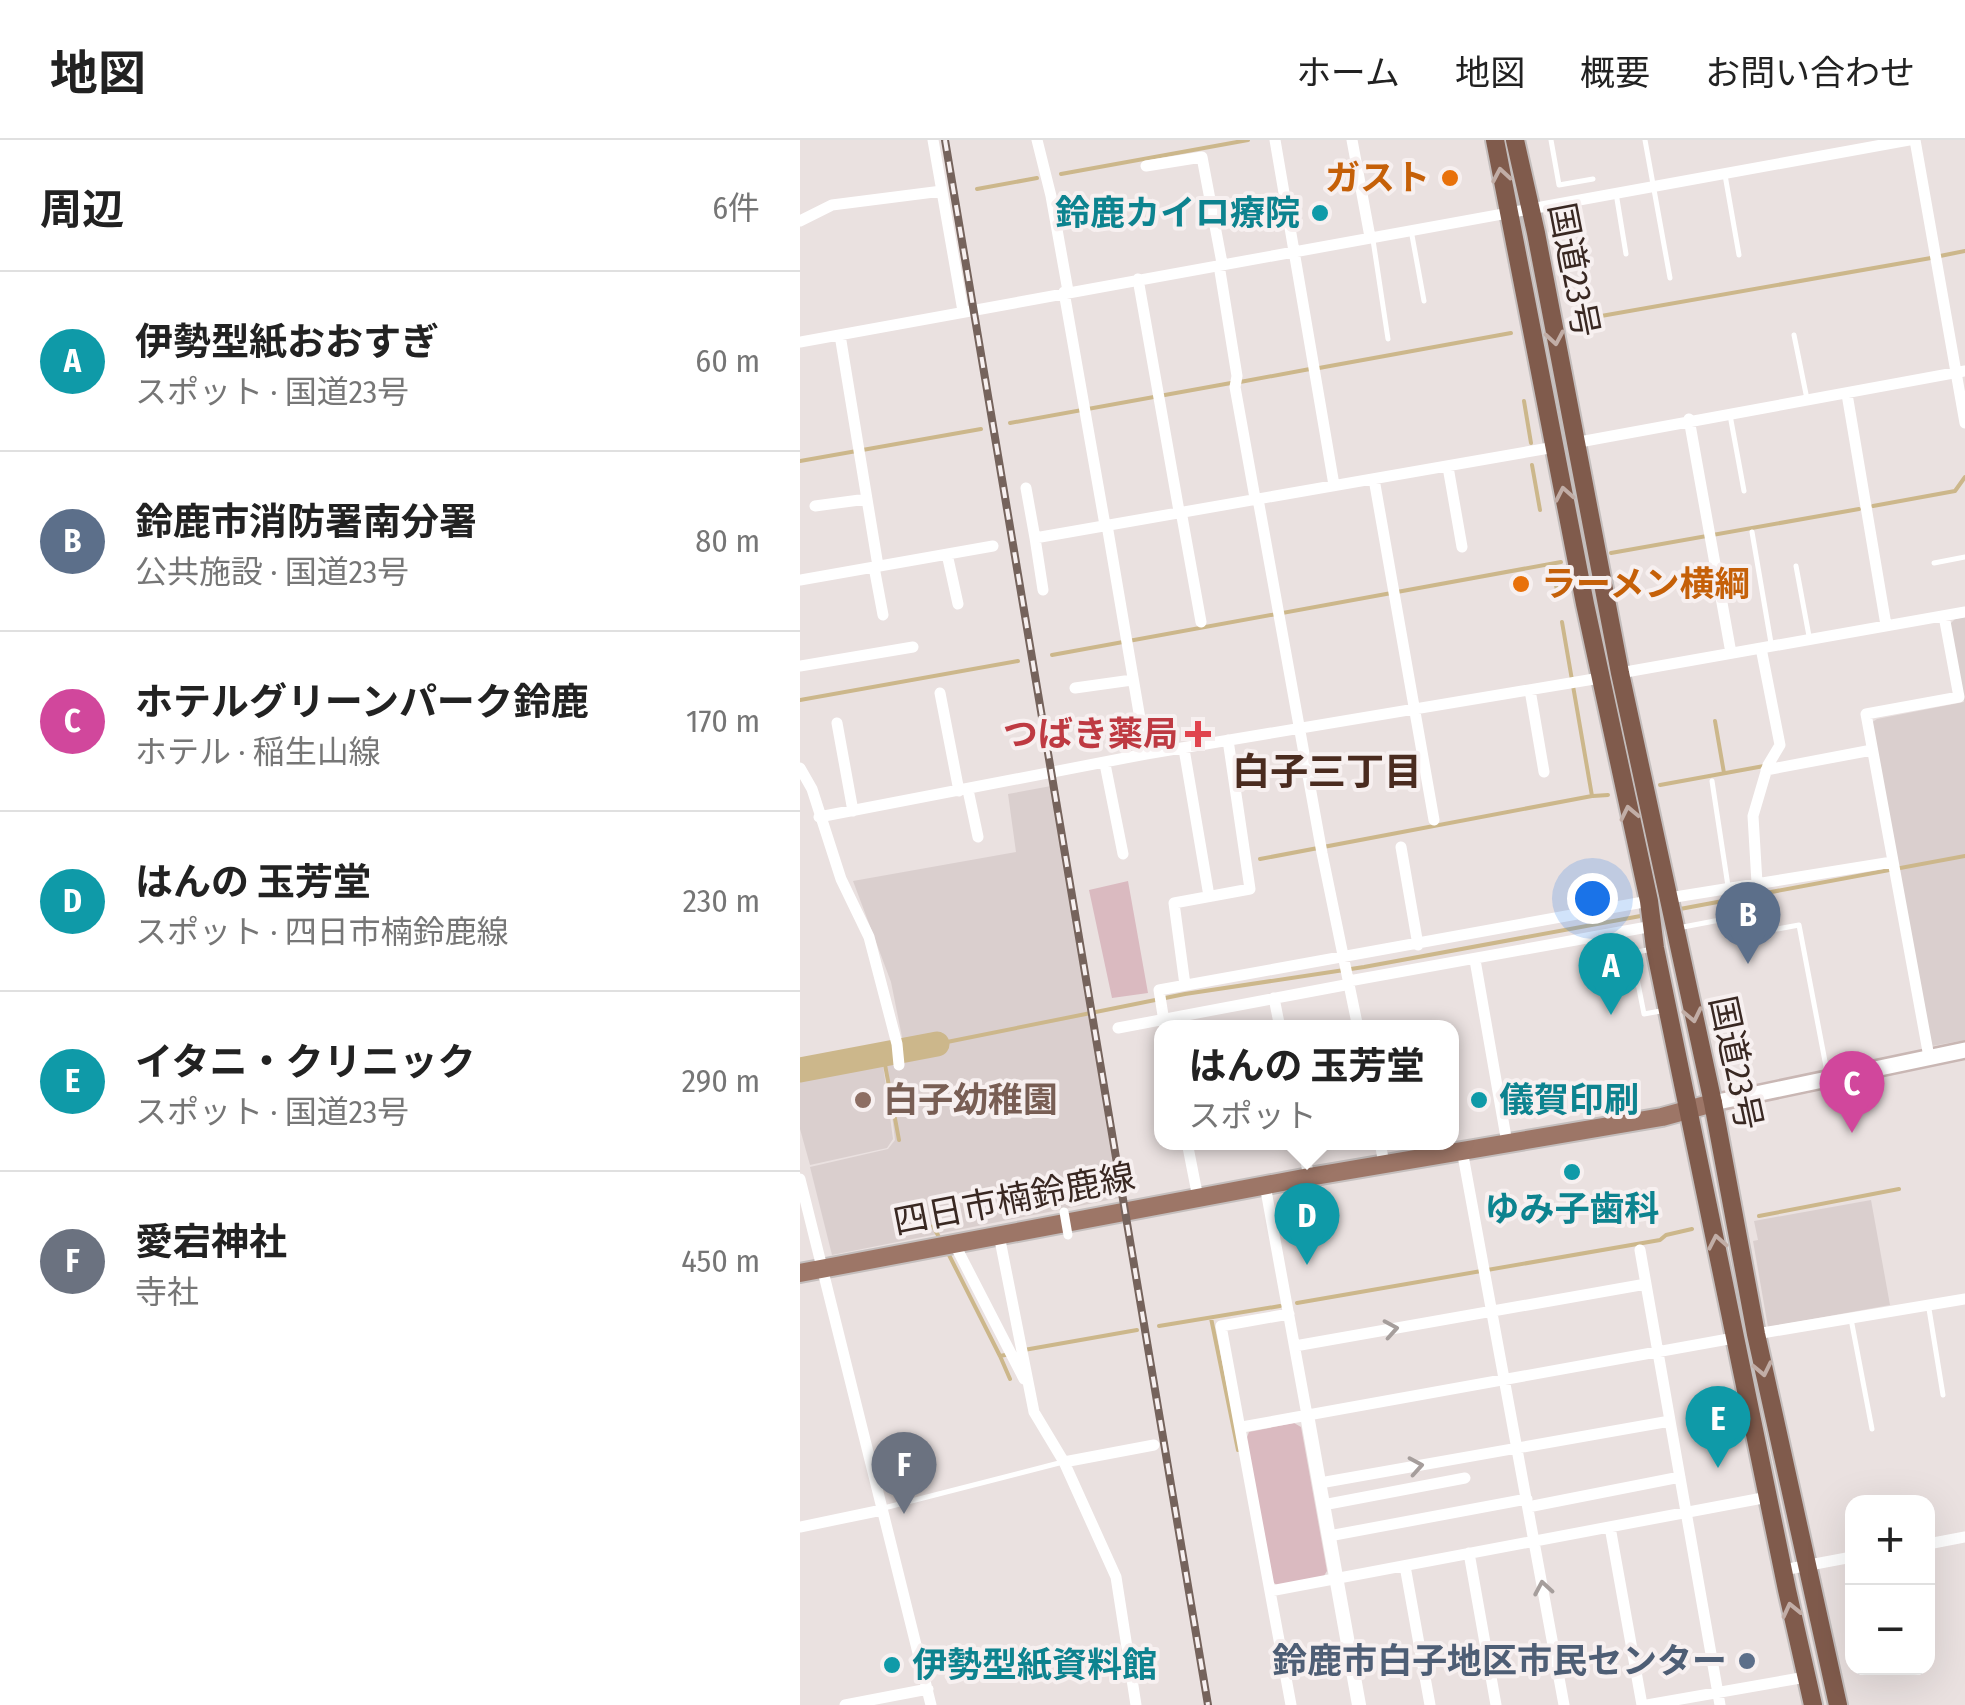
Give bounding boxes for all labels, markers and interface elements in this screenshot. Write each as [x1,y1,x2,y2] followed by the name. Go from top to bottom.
[50,45,146,103] text: 地図
[1296,52,1400,94] text: ホーム
[1455,52,1525,94] text: 地図
[1580,52,1650,94] text: 概要
[1705,52,1915,94] text: お問い合わせ
[1325,157,1430,199] place label: ガスト
[1439,167,1461,189] marker: ガスト
[1491,167,1512,184] one-way arrow
[40,185,124,235] text: 周辺
[712,189,760,227] text: 6件
[1055,192,1300,234] place label: 鈴鹿カイロ療院
[1540,199,1608,341] street label: 国道23号
[1309,202,1331,224] marker: 鈴鹿カイロ療院
[135,319,439,365] text: 伊勢型紙おおすぎ
[1544,330,1565,346] one-way arrow
[64,342,81,380] text: A
[695,342,760,380] text: 60 m
[135,373,409,411] text: スポット · 国道23号
[1554,486,1575,502] one-way arrow
[135,499,477,545] text: 鈴鹿市消防署南分署
[64,522,81,560] text: B
[695,522,760,560] text: 80 m
[135,553,409,591] text: 公共施設 · 国道23号
[1541,563,1750,605] place label: ラーメン横綱
[1510,573,1532,595] marker: ラーメン横綱
[135,679,589,725] text: ホテルグリーンパーク鈴鹿
[64,702,81,740] text: C
[686,702,760,740] text: 170 m
[1003,713,1178,755] place label: つばき薬局
[1187,723,1209,745] marker: つばき薬局
[135,733,381,771] text: ホテル · 稲生山線
[1232,749,1422,795] district label: 白子三丁目
[1620,804,1641,821] one-way arrow
[135,859,371,905] text: はんの 玉芳堂
[1567,873,1618,924] your location
[63,882,82,920] text: D
[683,882,760,920] text: 230 m
[1716,882,1780,964] pin: B
[135,913,509,951] text: スポット · 四日市楠鈴鹿線
[1578,932,1644,1015] pin: A
[1701,992,1771,1134] street label: 国道23号
[1681,1007,1702,1024] one-way arrow
[1154,1020,1459,1150] popup
[135,1039,475,1085] text: イタニ・クリニック
[1189,1043,1424,1089] text: はんの 玉芳堂
[1820,1050,1884,1133] pin: C
[65,1062,80,1100] text: E
[682,1062,760,1100] text: 290 m
[883,1079,1058,1121] place label: 白子幼稚園
[1499,1079,1639,1121] place label: 儀賀印刷
[852,1089,874,1111] marker: 白子幼稚園
[1468,1089,1490,1111] marker: 儀賀印刷
[135,1093,409,1131] text: スポット · 国道23号
[1189,1097,1317,1135] text: スポット
[890,1155,1138,1243] street label: 四日市楠鈴鹿線
[1561,1161,1583,1183] marker: ゆみ子歯科
[1274,1182,1340,1265] pin: D
[1484,1188,1660,1230] place label: ゆみ子歯科
[135,1219,287,1265] text: 愛宕神社
[1707,1234,1728,1251] one-way arrow
[65,1242,80,1280] text: F
[681,1242,760,1280] text: 450 m
[135,1273,199,1311] text: 寺社
[1383,1319,1399,1340] one-way arrow
[1752,1360,1773,1377] one-way arrow
[1686,1386,1750,1468] pin: E
[872,1432,936,1514] pin: F
[1407,1456,1424,1477] one-way arrow
[1845,1495,1935,1675] map controls
[1845,1495,1935,1585] button: +
[1533,1580,1554,1596] one-way arrow
[1845,1585,1935,1675] button: −
[1782,1602,1803,1619] one-way arrow
[1272,1640,1727,1682] place label: 鈴鹿市白子地区市民センター
[912,1644,1157,1686] place label: 伊勢型紙資料館
[1736,1650,1758,1672] marker: 鈴鹿市白子地区市民センター
[881,1654,903,1676] marker: 伊勢型紙資料館

